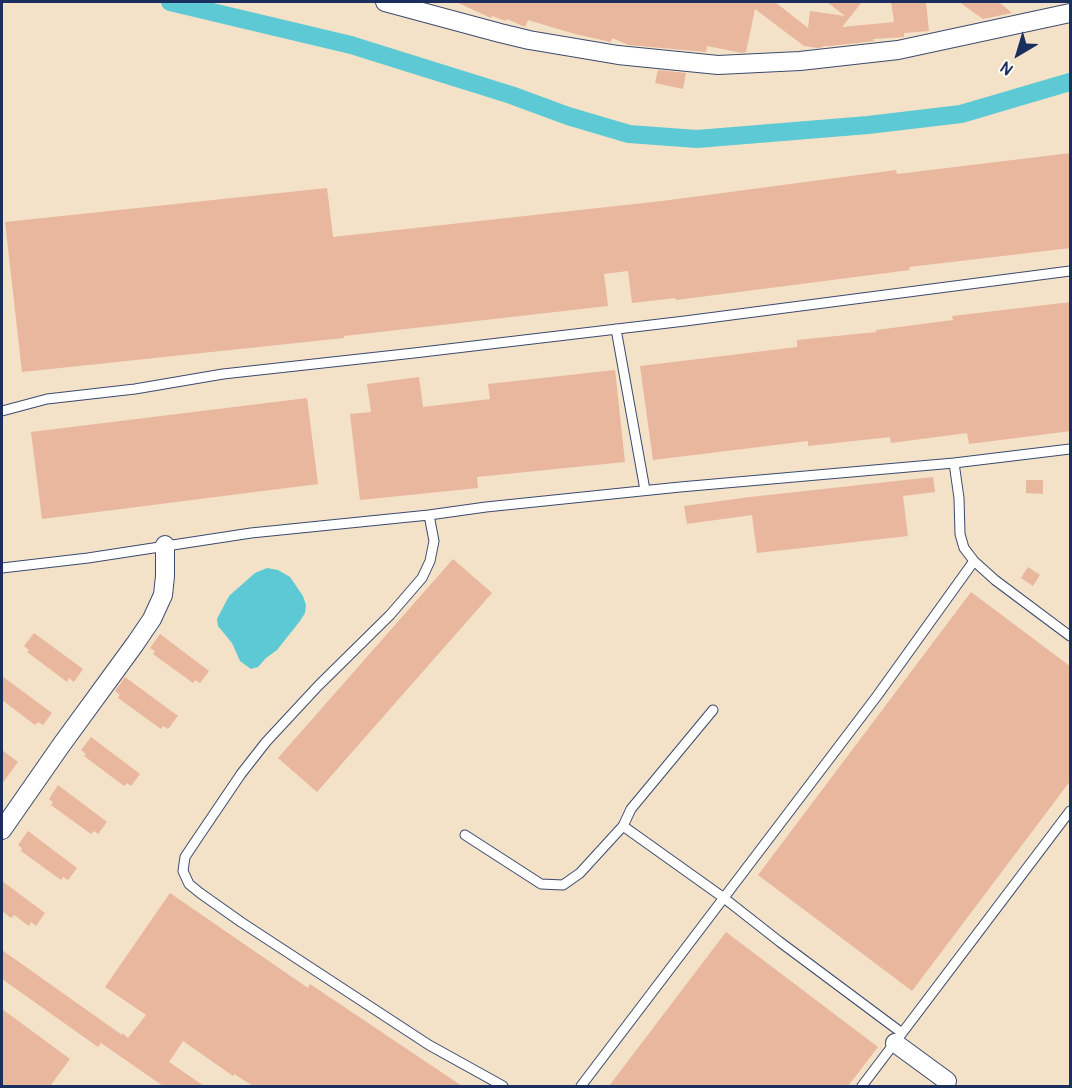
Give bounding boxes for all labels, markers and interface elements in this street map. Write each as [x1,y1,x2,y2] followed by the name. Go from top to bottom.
[988,24,1048,84] north arrow
[997,57,1017,79] text: N

